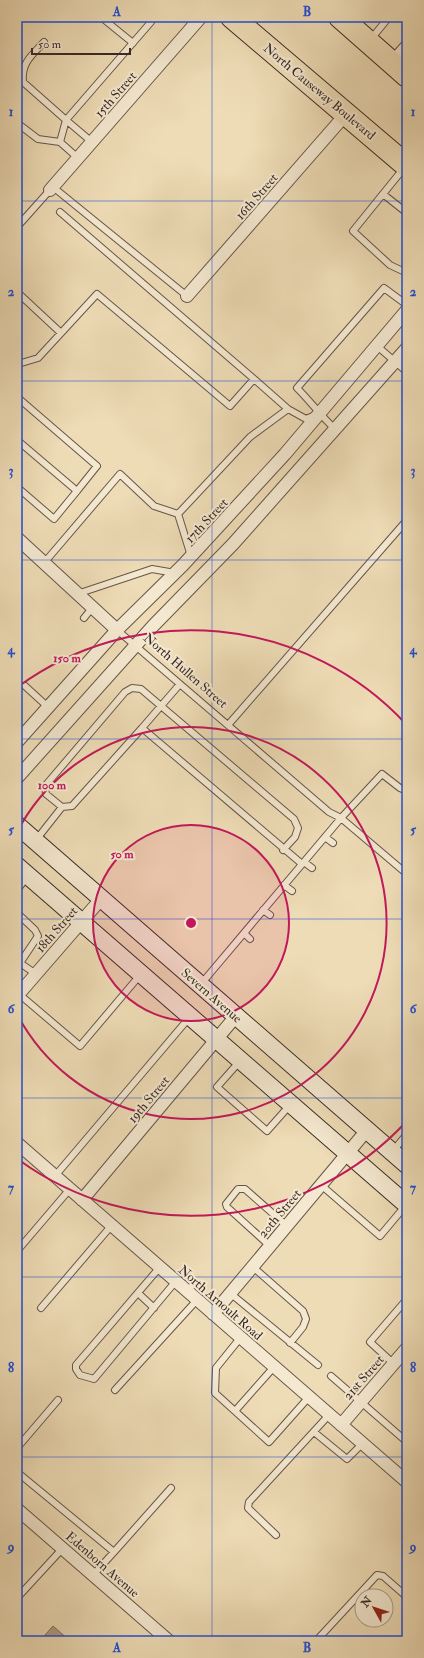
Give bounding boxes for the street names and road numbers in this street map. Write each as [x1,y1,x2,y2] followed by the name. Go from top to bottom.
[259,40,379,145] street label: North Causeway Boulevard
[92,68,140,121] street label: 15th Street
[232,170,281,223] street label: 16th Street
[182,495,232,547] street label: 17th Street
[140,630,231,712] street label: North Hullen Street
[32,903,81,956] street label: 18th Street
[178,965,246,1027] street label: Severn Avenue
[125,1073,173,1126] street label: 19th Street
[255,1186,305,1241] street label: 20th Street
[175,1262,266,1344] street label: North Arnoult Road
[340,1352,387,1403] street label: 21st Street
[62,1528,143,1601] street label: Edenborn Avenue

